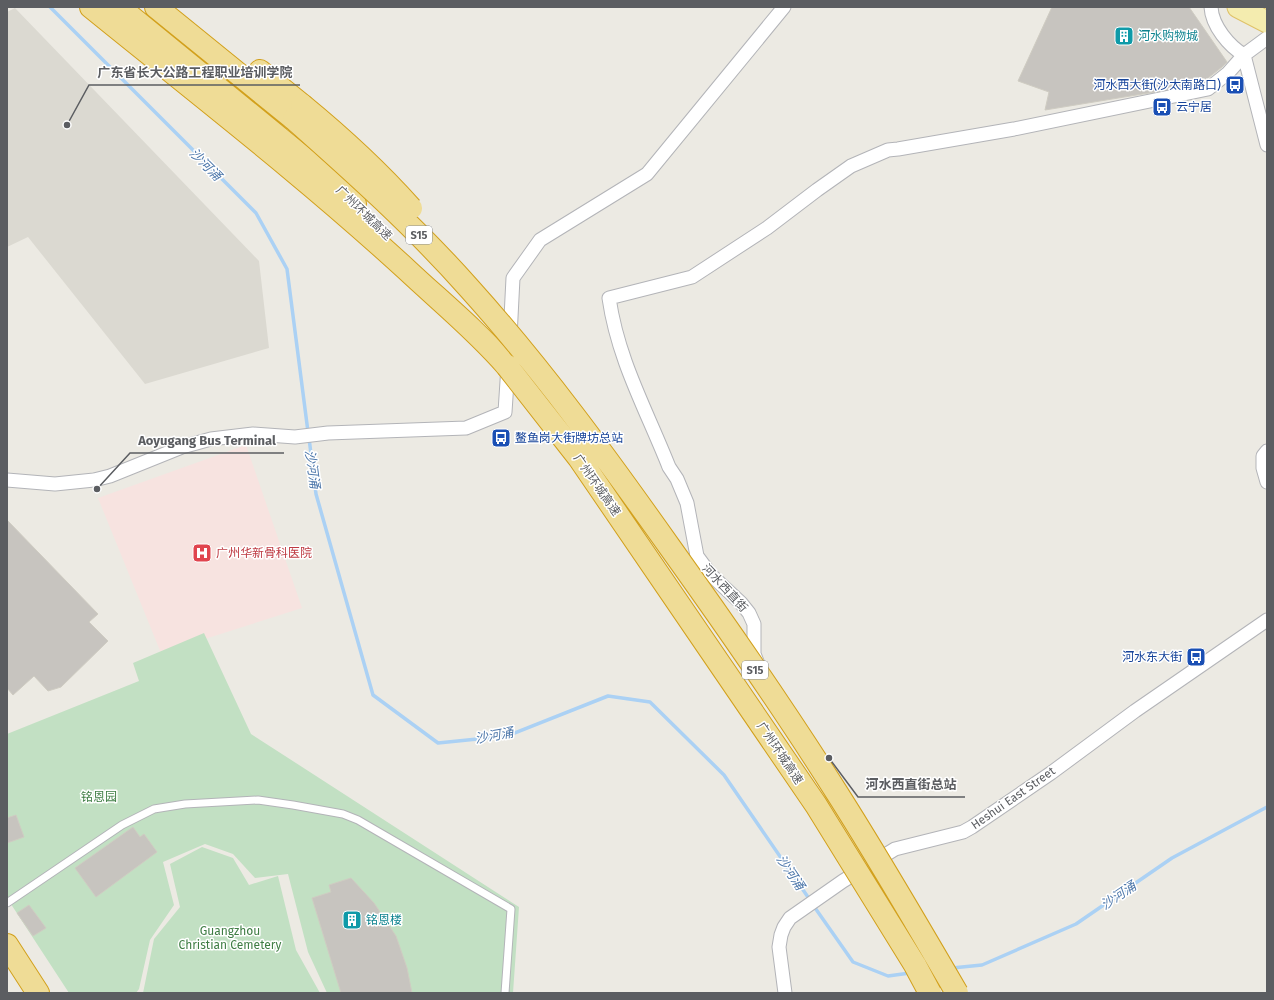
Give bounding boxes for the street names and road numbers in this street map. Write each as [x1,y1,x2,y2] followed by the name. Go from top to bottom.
[333,183,395,243] street label: 广州环城高速
[406,226,432,244] road number: S15
[571,451,623,519] street label: 广州环城高速
[699,561,751,615] street label: 河水西直街
[742,661,768,679] road number: S15
[754,719,806,787] street label: 广州环城高速
[968,763,1058,832] street label: Heshui East Street

